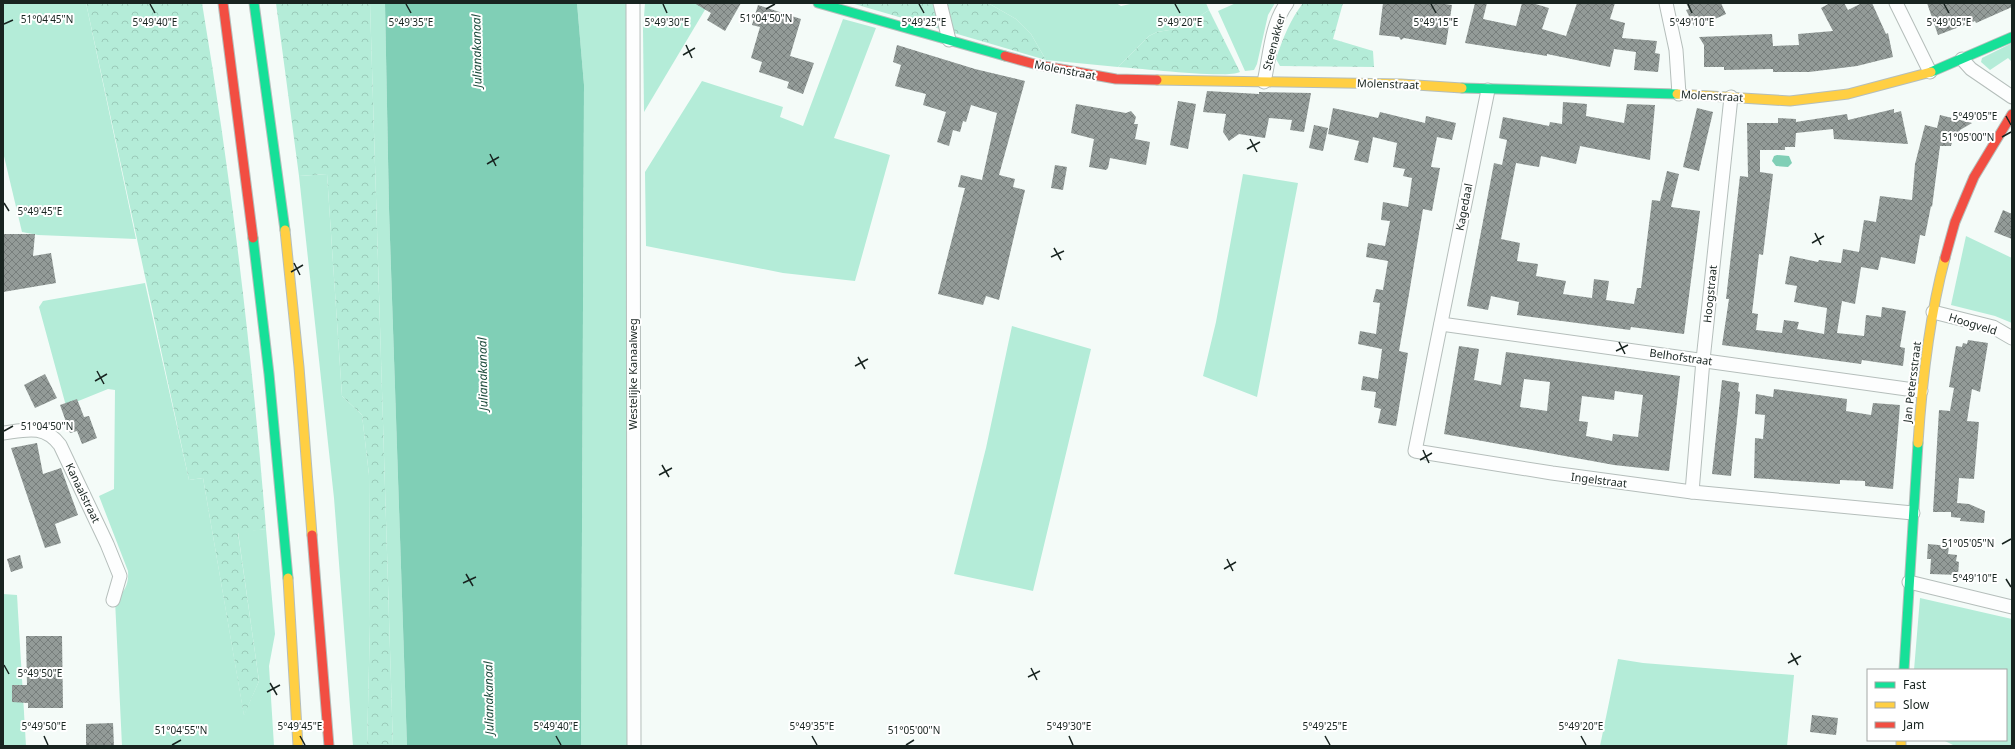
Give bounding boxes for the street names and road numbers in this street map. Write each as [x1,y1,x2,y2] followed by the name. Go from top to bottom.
[1259,12,1288,72] street label: Steenakker
[1033,56,1097,83] street label: Molenstraat
[1357,75,1419,92] street label: Molenstraat
[1680,86,1744,105] street label: Molenstraat
[1452,182,1475,232] street label: Kagedaal
[1699,264,1720,324] street label: Hoogstraat
[1947,309,1999,338] street label: Hoogveld
[625,318,640,430] street label: Westelijke Kanaalweg
[1899,341,1924,424] street label: Jan Petersstraat
[1649,345,1713,368] street label: Belhofstraat
[62,460,104,525] street label: Kanaalstraat
[1570,469,1628,490] street label: Ingelstraat

